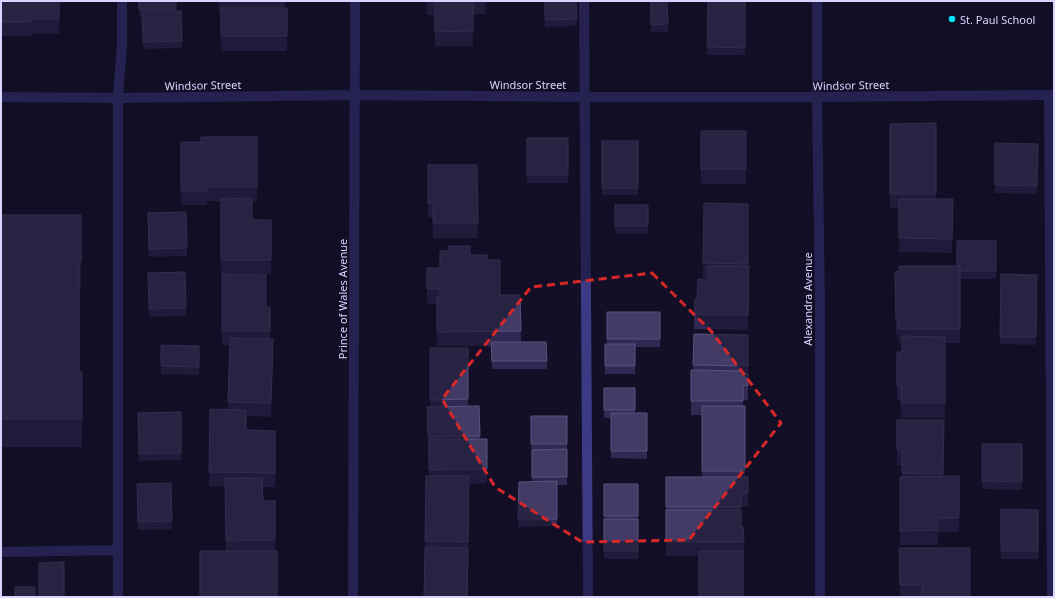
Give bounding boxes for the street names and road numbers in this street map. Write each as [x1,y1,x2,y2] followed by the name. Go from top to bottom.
[165,77,241,93] street label: Windsor Street
[490,77,566,92] street label: Windsor Street
[813,77,889,93] street label: Windsor Street
[335,239,350,359] street label: Prince of Wales Avenue
[800,252,815,346] street label: Alexandra Avenue

